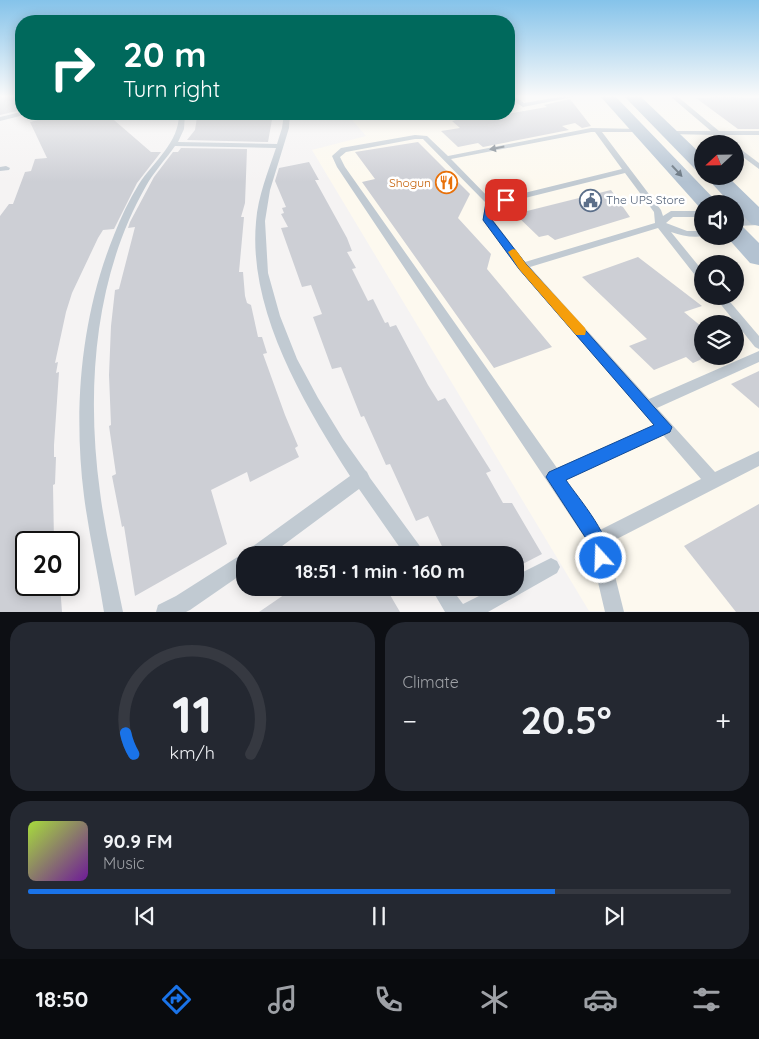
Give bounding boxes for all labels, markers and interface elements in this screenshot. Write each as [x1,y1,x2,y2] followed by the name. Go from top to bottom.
[123,32,206,76] text: 20 m
[40,35,105,100] icon: right
[123,75,220,103] text: Turn right
[694,135,744,185] north arrow
[694,135,744,365] map controls
[489,145,505,153] one-way arrow
[671,164,683,176] one-way arrow
[435,171,459,195] restaurant icon: Shogun
[389,175,431,190] place label: Shogun
[485,179,527,221] pin
[492,186,520,214] icon: arrive
[578,188,602,212] public building icon: The UPS Store
[606,192,685,207] place label: The UPS Store
[694,195,744,245] button: sound
[694,255,744,305] button: search
[694,315,744,365] button: layers
[15,531,80,596] speed limit sign: 20
[574,531,626,583] position arrow
[295,559,465,583] text: 18:51 · 1 min · 160 m
[403,672,459,692] text: Climate
[172,681,212,746] text: 11
[521,696,612,744] text: 20.5°
[403,703,417,738] text: −
[715,703,731,738] text: +
[170,741,215,763] text: km/h
[103,829,173,853] text: 90.9 FM
[103,853,145,873] text: Music
[131,902,159,930] icon: previous
[365,902,393,930] icon: pause
[600,902,628,930] icon: next
[159,982,194,1017] icon: directions
[265,982,300,1017] icon: music
[371,982,406,1017] icon: phone
[477,982,512,1017] icon: climate
[583,982,618,1017] icon: car
[689,982,724,1017] icon: filters
[35,985,88,1013] text: 18:50

